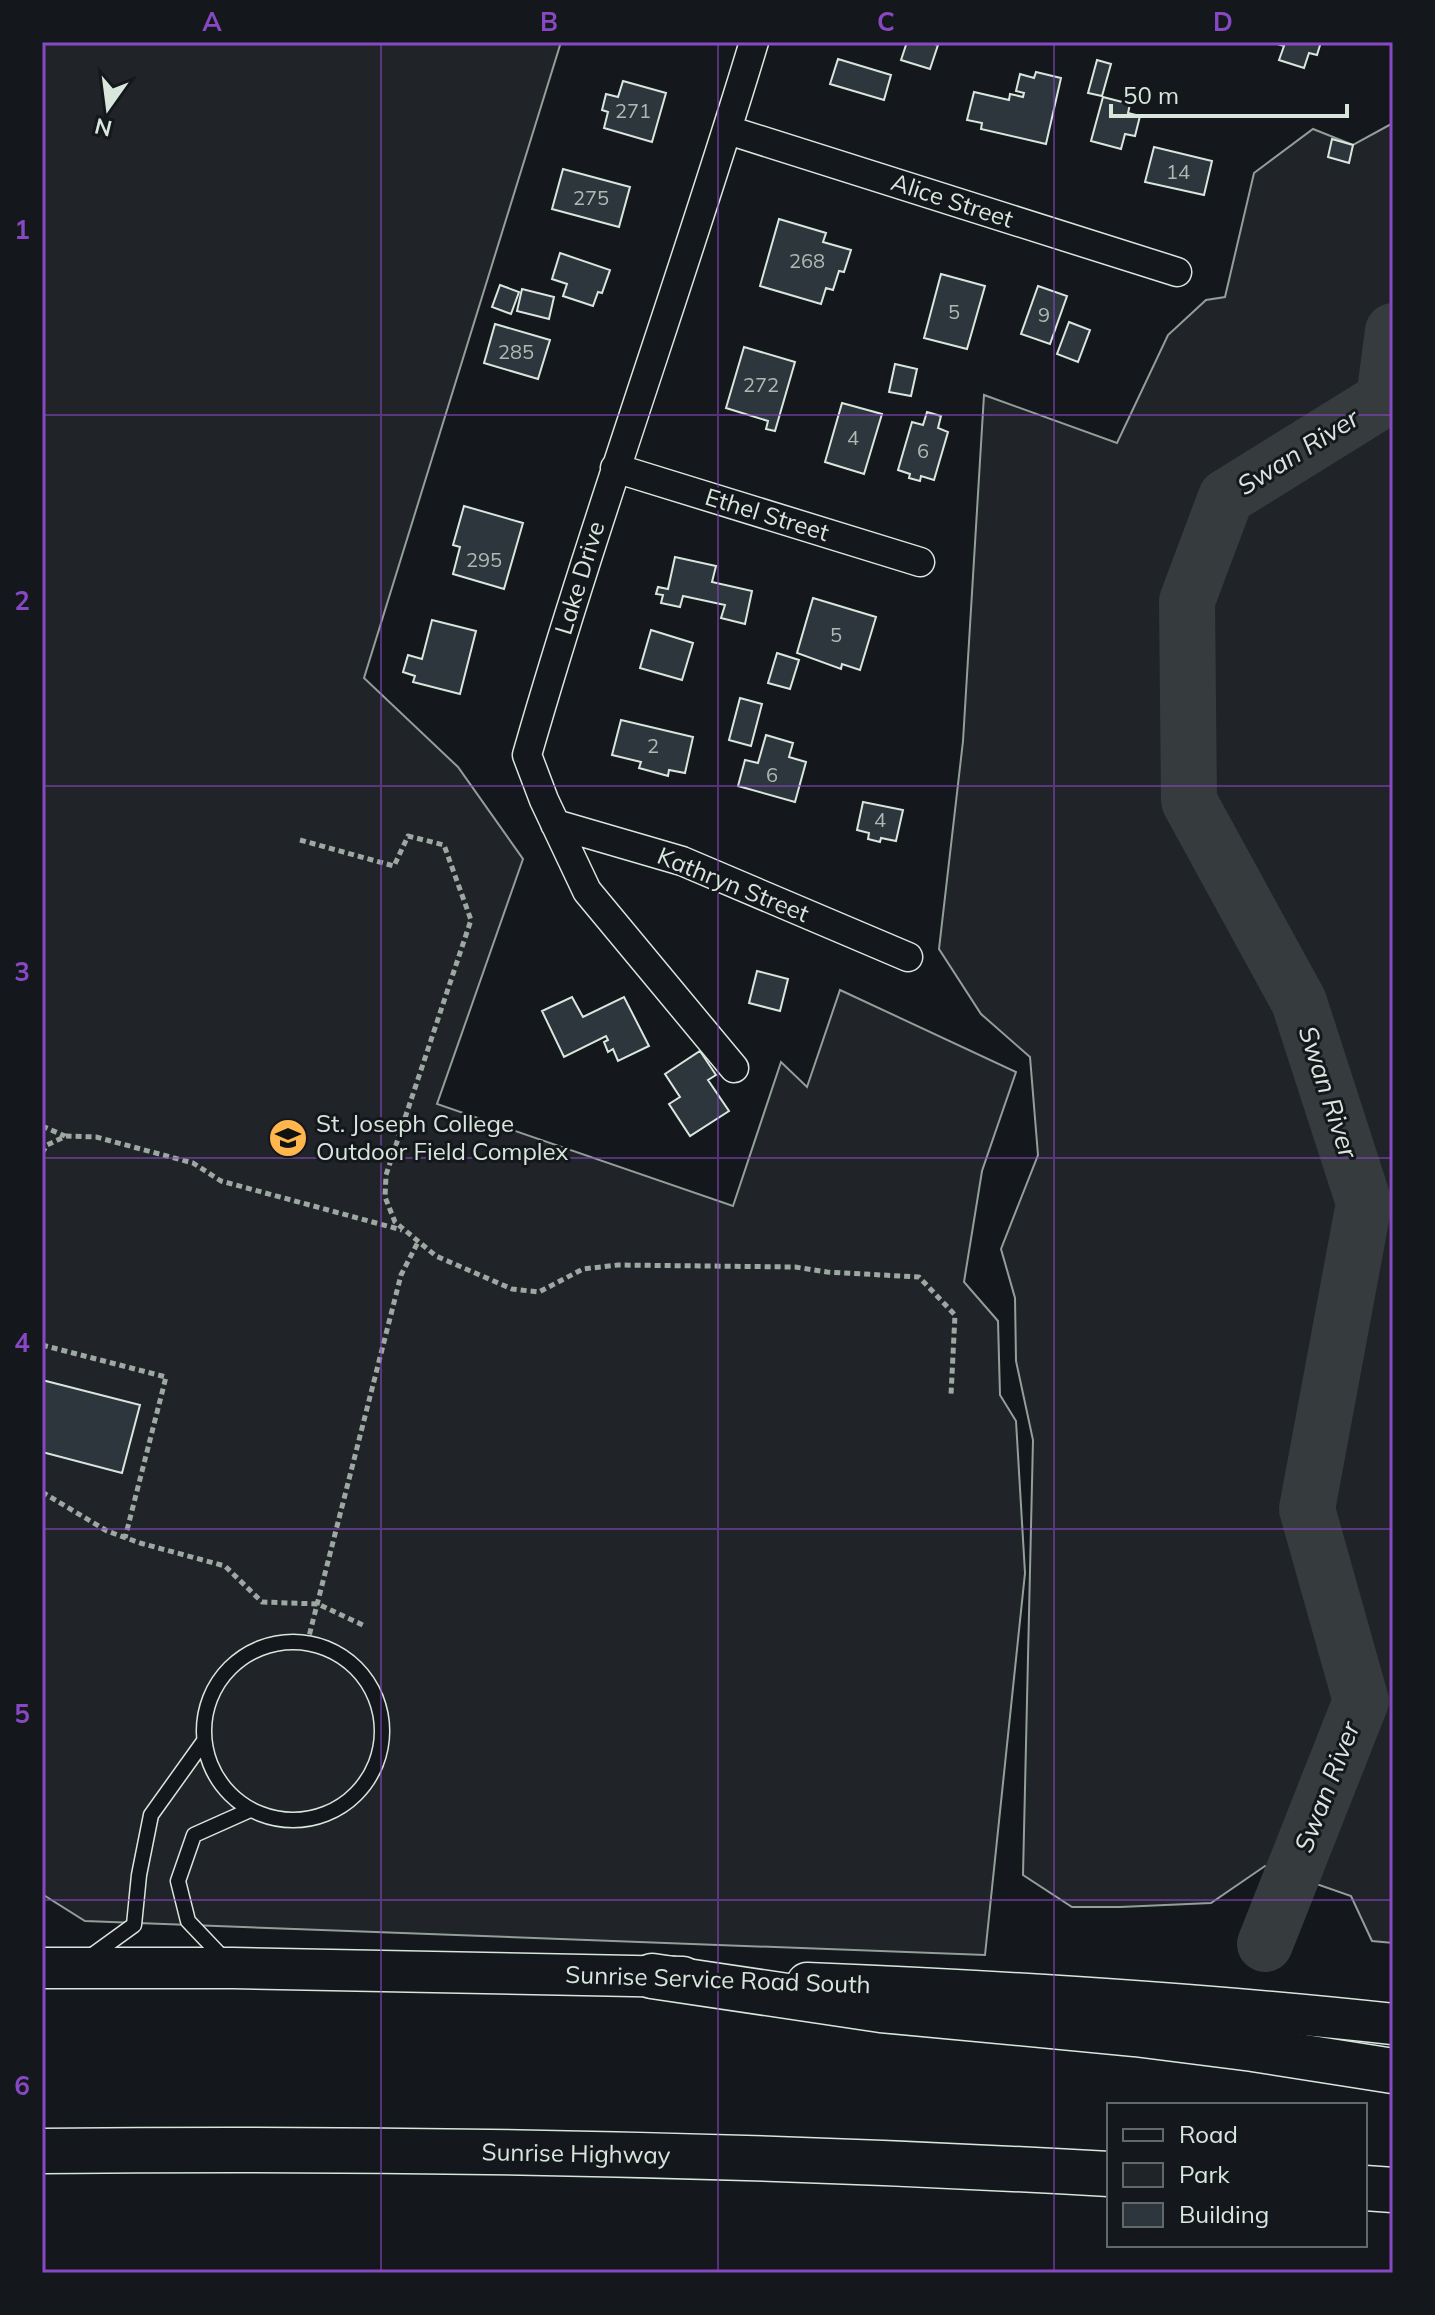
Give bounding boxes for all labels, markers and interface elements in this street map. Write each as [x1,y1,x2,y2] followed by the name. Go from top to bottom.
[202,5,222,38] text: A
[540,5,558,38] text: B
[877,5,895,38] text: C
[1213,5,1233,38] text: D
[68,68,148,148] north arrow
[1111,68,1347,118] scale bar
[1123,80,1179,110] text: 50 m
[615,98,651,123] house number: 271
[92,112,115,143] text: N
[1166,159,1190,184] house number: 14
[888,166,1017,234] street label: Alice Street
[573,185,609,210] house number: 275
[14,213,30,246] text: 1
[789,248,825,273] house number: 268
[948,299,960,324] house number: 5
[1038,302,1050,327] house number: 9
[498,339,534,364] house number: 285
[743,372,779,397] house number: 272
[1231,400,1366,502] water label: Swan River
[847,425,859,450] house number: 4
[917,438,929,463] house number: 6
[702,481,833,547] street label: Ethel Street
[548,517,610,638] street label: Lake Drive
[466,547,502,572] house number: 295
[14,584,30,617] text: 2
[830,622,842,647] house number: 5
[647,733,659,758] house number: 2
[766,762,778,787] house number: 6
[874,807,886,832] house number: 4
[653,840,814,928] street label: Kathryn Street
[14,955,30,988] text: 3
[1292,1021,1366,1164] water label: Swan River
[316,1108,568,1166] place label: St. Joseph College Outdoor Field Complex
[267,1117,309,1159] school or university icon: St. Joseph College Outdoor Field Complex
[14,1326,30,1359] text: 4
[14,1697,30,1730] text: 5
[1287,1715,1367,1857] water label: Swan River
[565,1959,871,1999] street label: Sunrise Service Road South
[14,2069,30,2102] text: 6
[1107,2103,1367,2247] legend
[1179,2119,1238,2149] text: Road
[481,2136,671,2170] street label: Sunrise Highway
[1179,2159,1230,2189] text: Park
[1179,2199,1269,2229] text: Building

